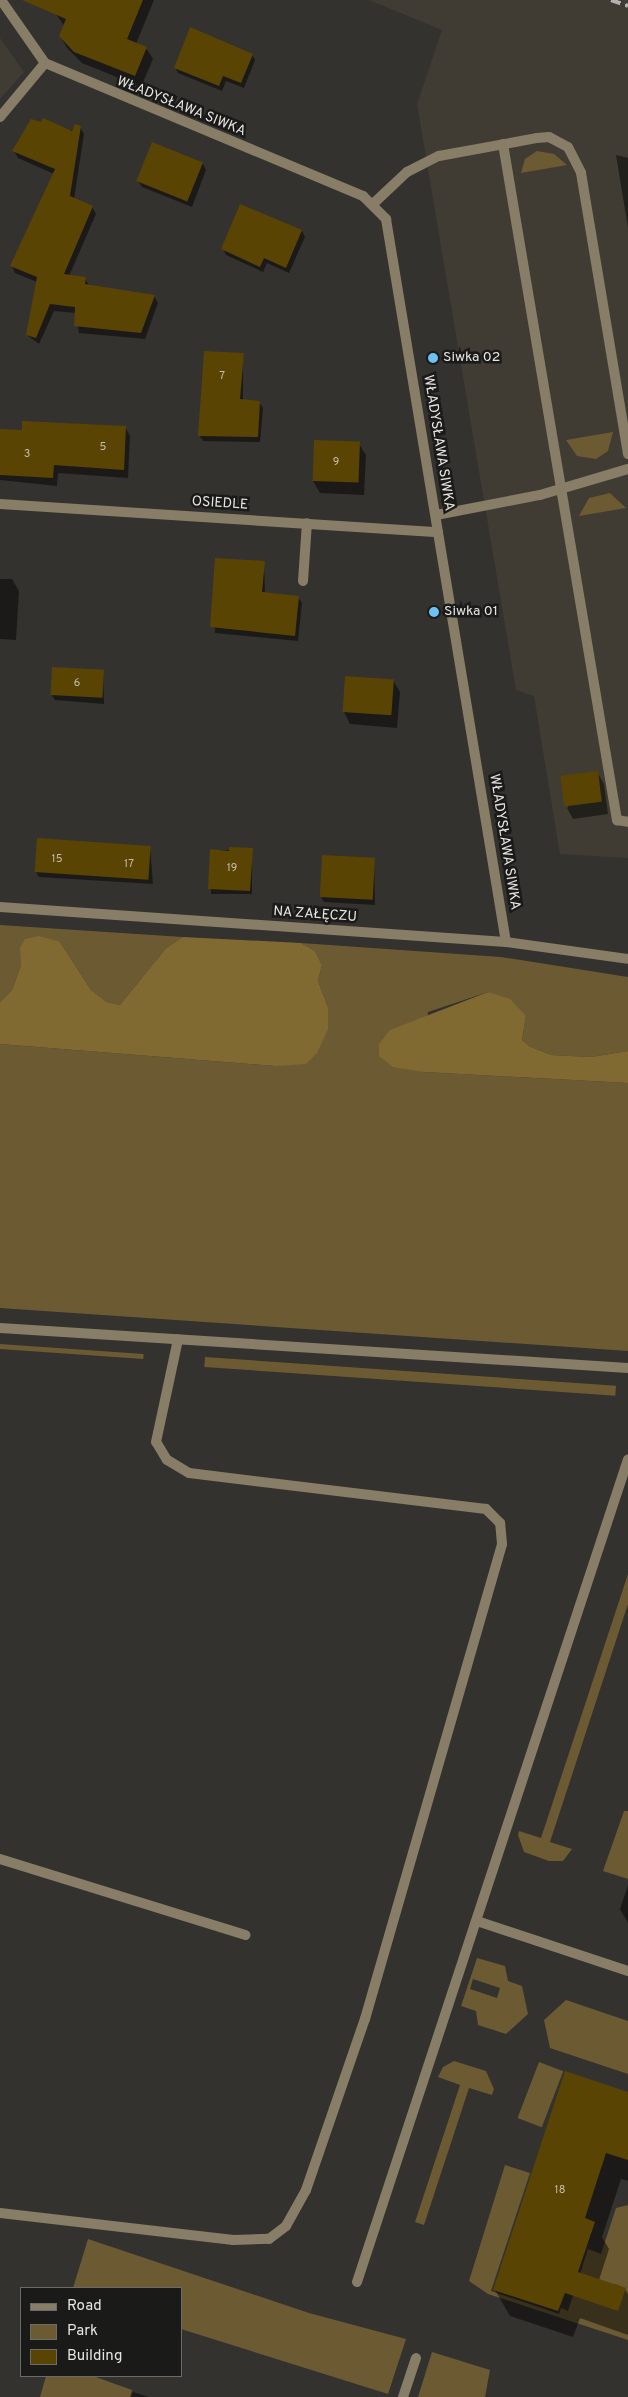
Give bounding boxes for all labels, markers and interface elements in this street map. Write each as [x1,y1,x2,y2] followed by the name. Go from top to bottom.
[114,73,248,141] street label: WŁADYSŁAWA SIWKA
[443,350,500,366] place label: Siwka 02
[427,352,439,364] marker: Siwka 02
[219,369,225,383] house number: 7
[419,373,457,513] street label: WŁADYSŁAWA SIWKA
[100,440,106,454] house number: 5
[24,447,30,461] house number: 3
[333,455,339,469] house number: 9
[191,494,249,514] street label: OSIEDLE
[444,604,498,620] place label: Siwka 01
[428,606,440,618] marker: Siwka 01
[74,676,80,690] house number: 6
[485,772,523,912] street label: WŁADYSŁAWA SIWKA
[52,852,62,866] house number: 15
[124,857,134,871] house number: 17
[227,861,237,875] house number: 19
[272,904,358,926] street label: NA ZAŁĘCZU
[555,2183,565,2197] house number: 18
[20,2287,182,2377] legend
[67,2297,102,2316] text: Road
[67,2322,98,2341] text: Park
[67,2347,122,2366] text: Building

